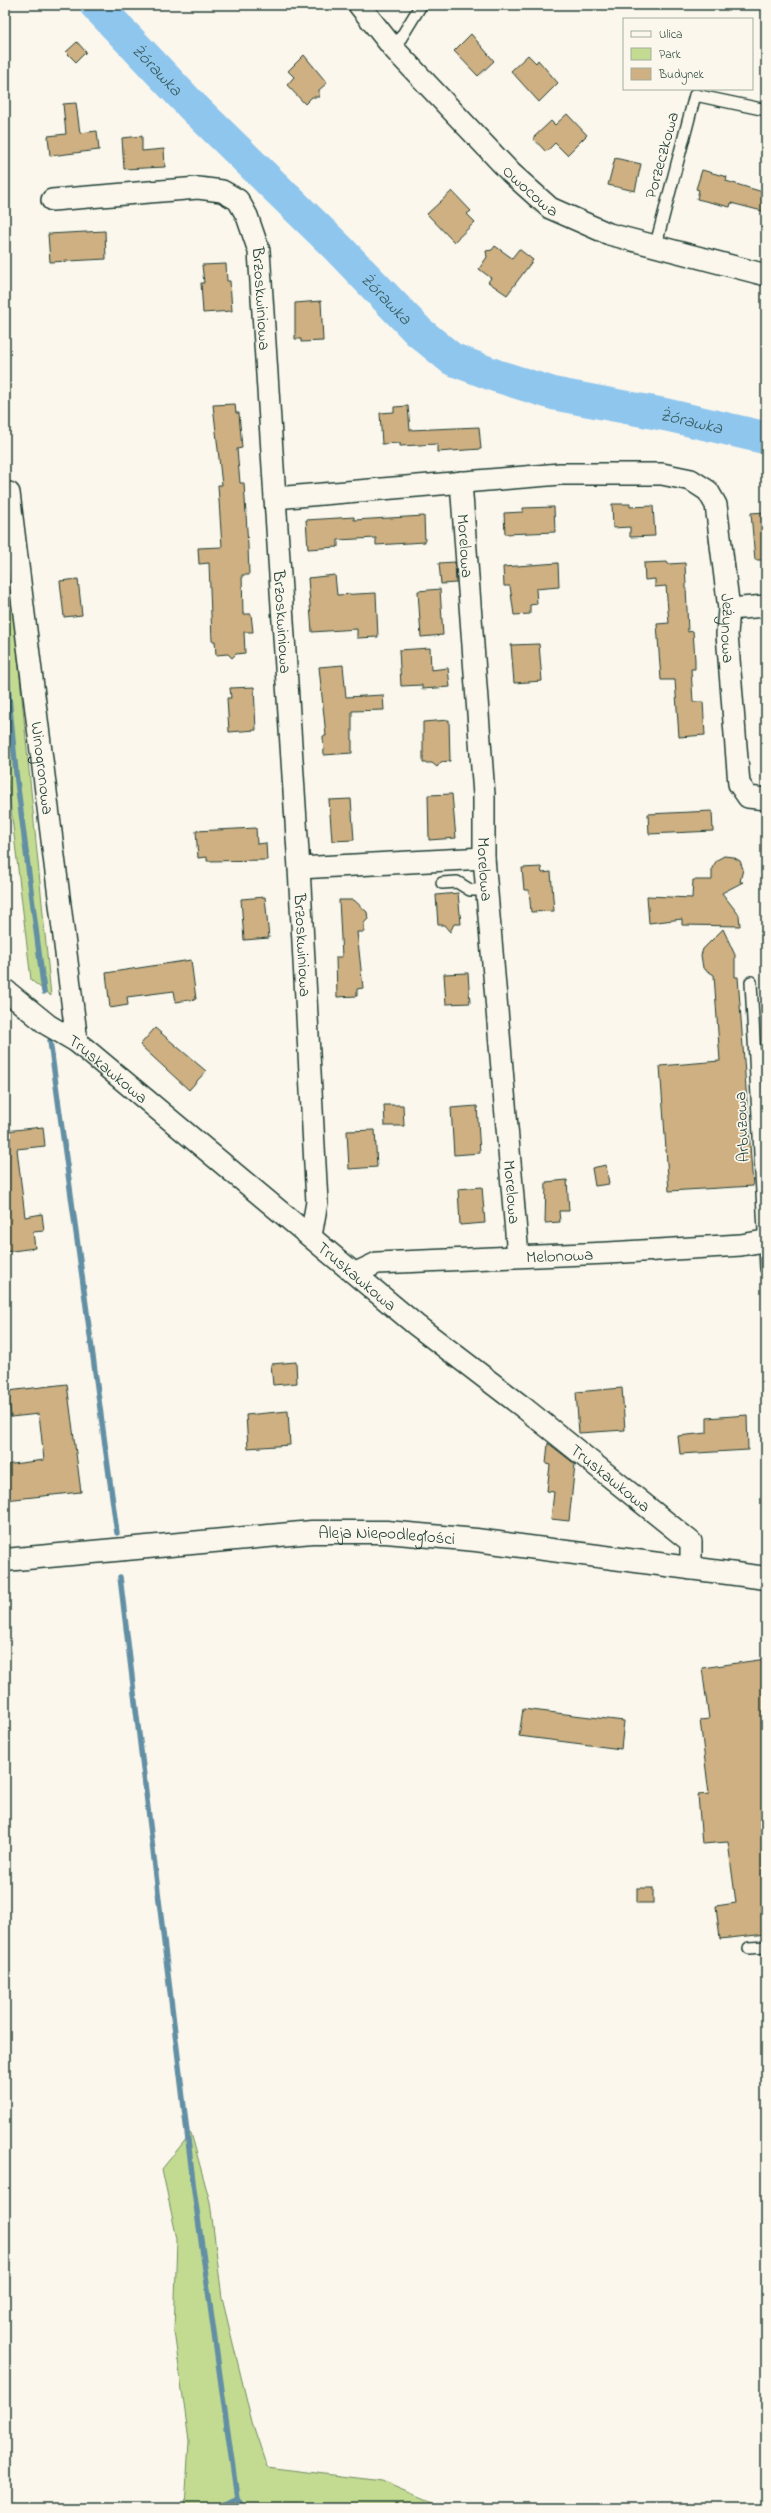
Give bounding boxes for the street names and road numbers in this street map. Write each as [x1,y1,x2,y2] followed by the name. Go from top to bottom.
[639,109,686,202] street label: Porzeczkowa
[496,160,562,224] street label: Owocowa
[245,245,276,351] street label: Brzoskwiniowa
[449,513,479,579] street label: Morelowa
[266,568,297,674] street label: Brzoskwiniowa
[713,592,740,664] street label: Jeżynowa
[23,720,60,816] street label: Winogronowa
[470,837,499,902] street label: Morelowa
[286,892,317,998] street label: Brzoskwiniowa
[63,1029,153,1110] street label: Truskawkowa
[728,1091,757,1163] street label: Arbuzowa
[496,1159,526,1225] street label: Morelowa
[311,1236,402,1318] street label: Truskawkowa
[526,1243,594,1271] street label: Melonowa
[564,1438,656,1519] street label: Truskawkowa
[318,1521,456,1552] street label: Aleja Niepodległości

